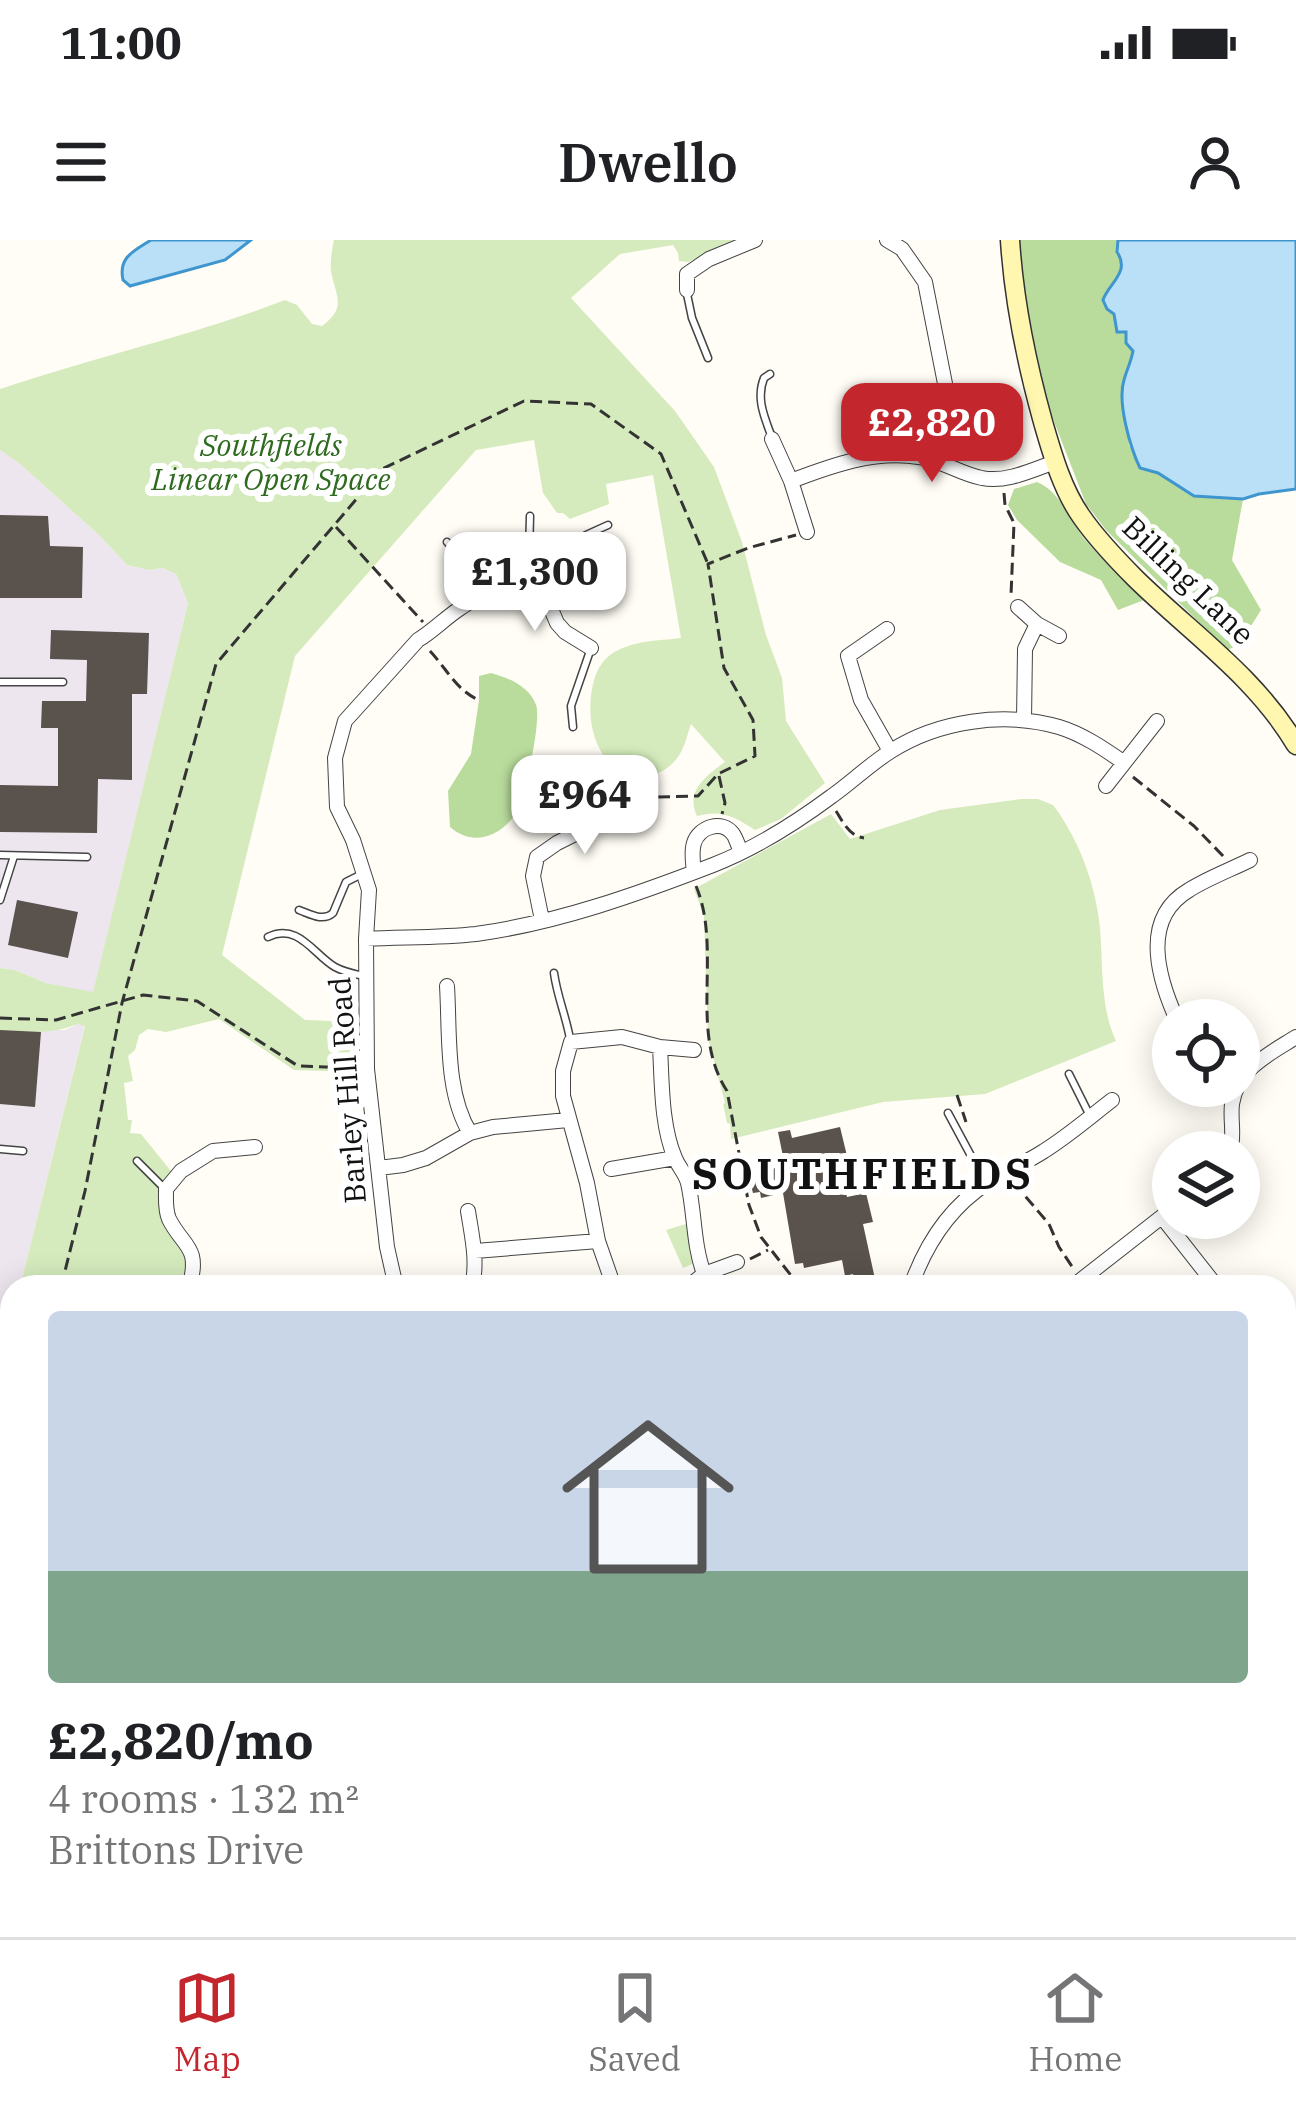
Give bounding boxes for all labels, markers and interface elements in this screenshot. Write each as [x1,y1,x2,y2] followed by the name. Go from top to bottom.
[60,13,182,71] text: 11:00
[558,127,738,197] text: Dwello
[48,129,114,195] icon: menu
[1182,129,1248,195] icon: person
[834,383,1030,485] pin: £2,820
[868,396,996,447] text: £2,820
[150,425,391,498] park label: Southfields Linear Open Space
[1115,507,1263,653] street label: Billing Lane
[437,532,633,634] pin: £1,300
[471,545,599,596] text: £1,300
[514,755,656,857] pin: £964
[538,768,632,819] text: £964
[319,975,374,1205] street label: Barley Hill Road
[1152,999,1260,1239] map controls
[1152,999,1260,1107] button: locate
[1152,1131,1260,1239] button: layers
[692,1146,1034,1201] district label: SOUTHFIELDS
[540,1389,756,1605] icon: home
[48,1707,314,1773] text: £2,820/mo
[48,1773,359,1824] text: 4 rooms · 132 m²
[48,1824,304,1875] text: Brittons Drive
[174,1965,241,2080] tab: Map
[588,1965,681,2080] tab: Saved
[1028,1965,1122,2080] tab: Home

